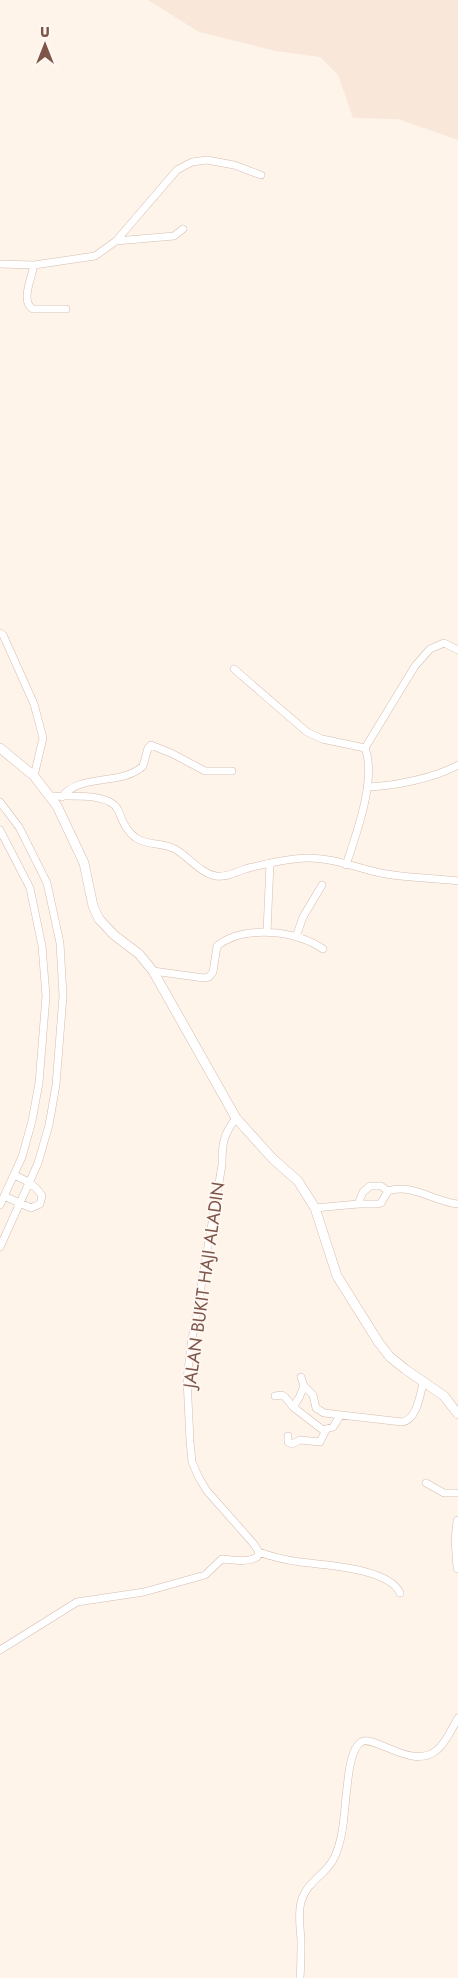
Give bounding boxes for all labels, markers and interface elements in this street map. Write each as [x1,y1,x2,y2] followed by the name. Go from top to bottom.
[20,20,70,70] north arrow
[40,22,50,42] text: U
[176,1180,231,1392] street label: JALAN BUKIT HAJI ALADIN

